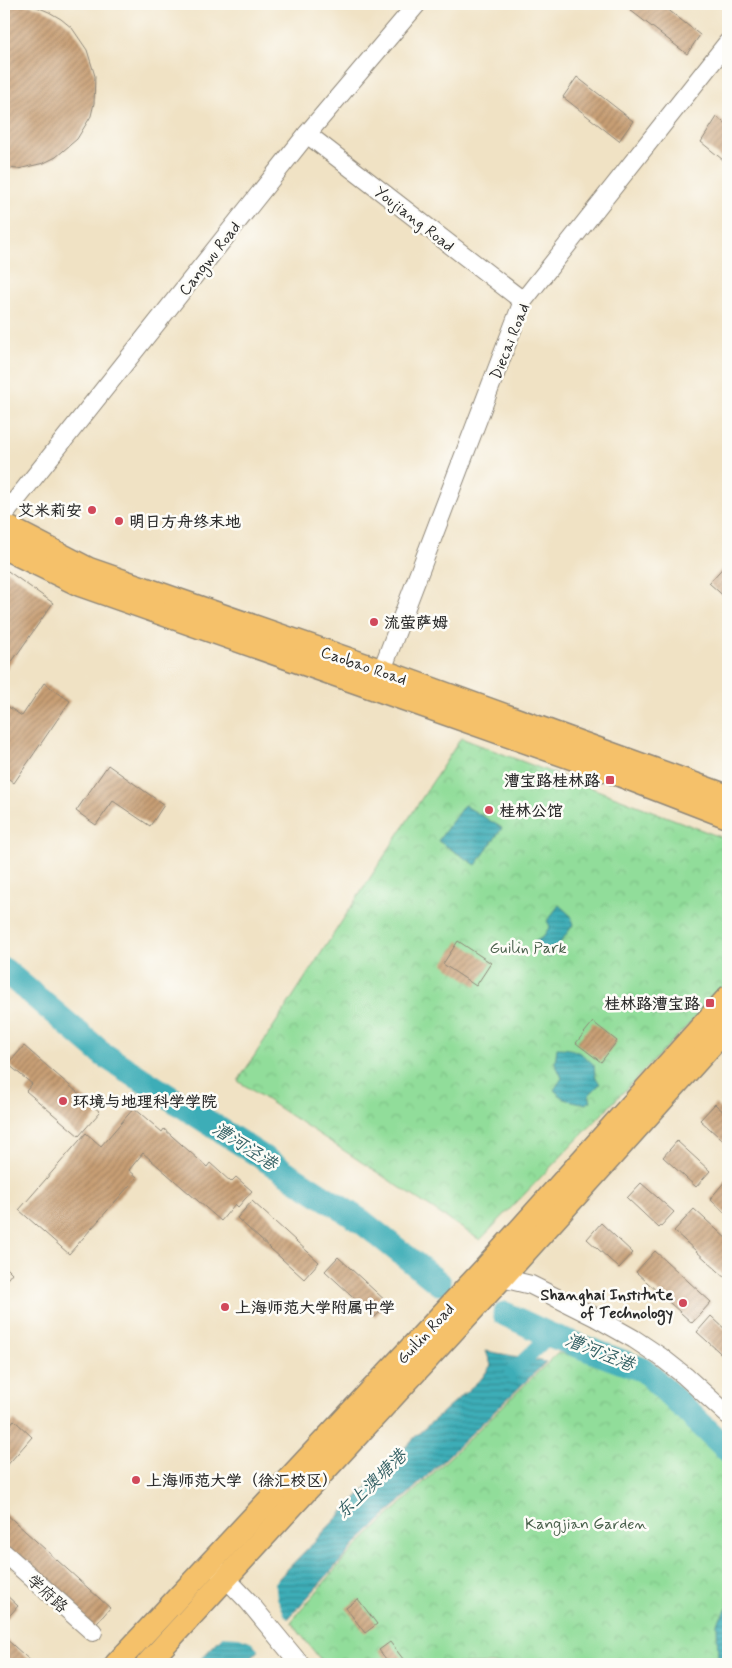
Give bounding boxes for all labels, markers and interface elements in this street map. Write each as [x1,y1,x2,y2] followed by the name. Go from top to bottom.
[370,181,458,257] street label: Youjiang Road
[174,217,247,301] street label: Cangwu Road
[486,300,535,383] street label: Diecai Road
[18,501,82,522] place label: 艾米莉安
[86,504,98,516] marker: 艾米莉安
[129,512,241,533] place label: 明日方舟终末地
[113,515,125,527] marker: 明日方舟终末地
[384,613,448,634] place label: 流萤萨姆
[368,616,380,628] marker: 流萤萨姆
[318,642,409,691] street label: Caobao Road
[504,771,600,792] place label: 漕宝路桂林路
[604,774,616,786] marker: 漕宝路桂林路
[499,801,563,822] place label: 桂林公馆
[483,804,495,816] marker: 桂林公馆
[490,938,566,959] park label: Guilin Park
[604,994,700,1015] place label: 桂林路漕宝路
[704,997,716,1009] marker: 桂林路漕宝路
[73,1092,217,1113] place label: 环境与地理科学学院
[57,1095,69,1107] marker: 环境与地理科学学院
[208,1117,283,1178] water label: 漕河泾港
[540,1285,673,1326] place label: Shanghai Institute of Technology
[677,1297,689,1309] marker: Shanghai Institute of Technology
[235,1298,395,1319] place label: 上海师范大学附属中学
[392,1299,460,1369] street label: Guilin Road
[219,1301,231,1313] marker: 上海师范大学附属中学
[562,1328,639,1378] water label: 漕河泾港
[331,1443,414,1525] water label: 东上澳塘港
[146,1471,338,1492] place label: 上海师范大学（徐汇校区）
[130,1474,142,1486] marker: 上海师范大学（徐汇校区）
[525,1514,647,1536] park label: Kangjian Garden
[22,1570,72,1618] street label: 学府路

